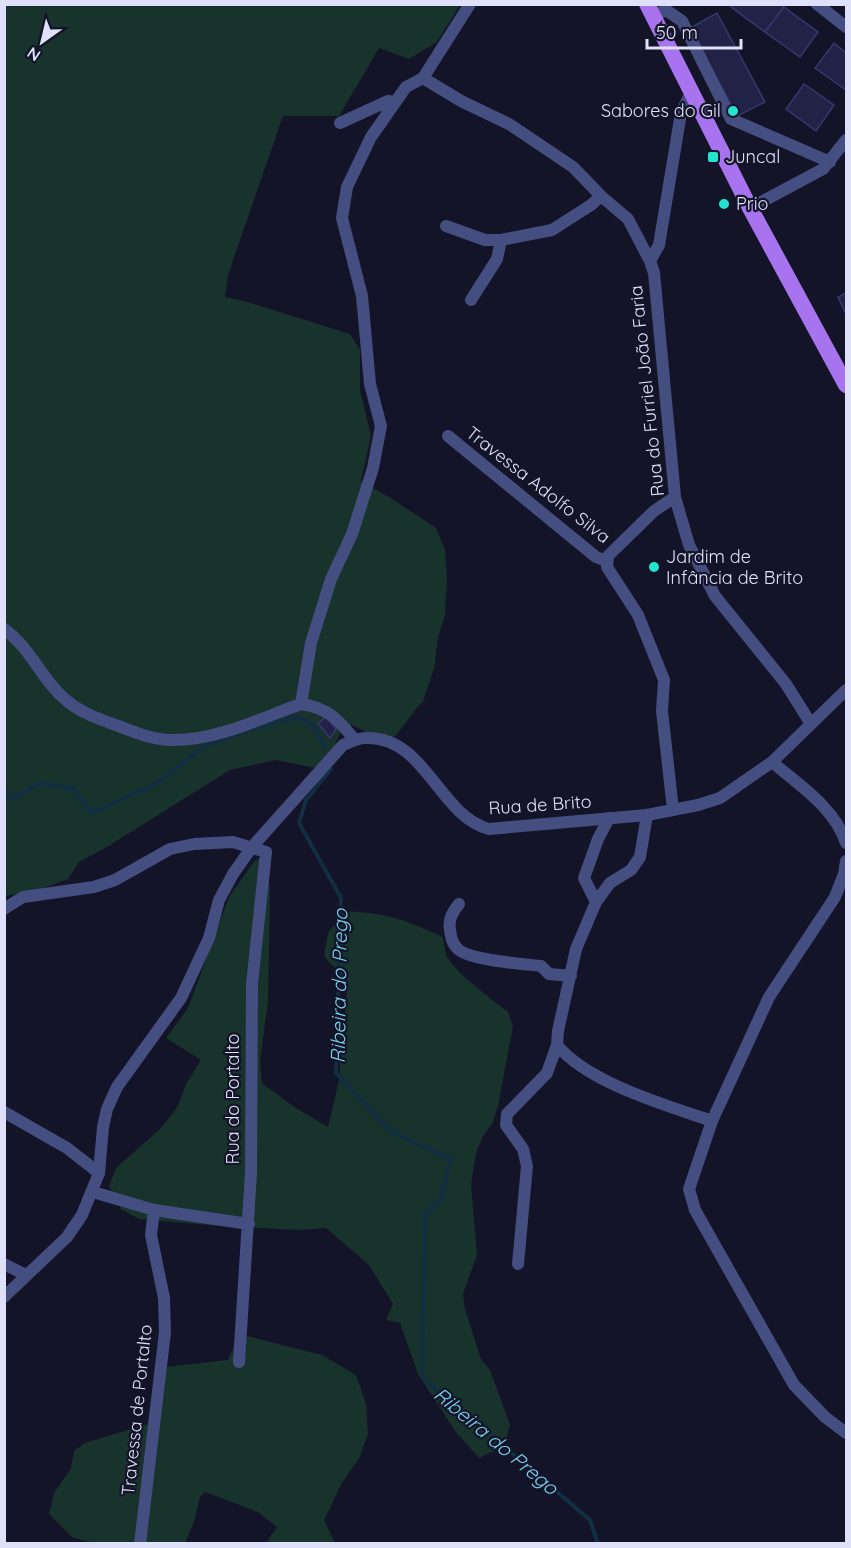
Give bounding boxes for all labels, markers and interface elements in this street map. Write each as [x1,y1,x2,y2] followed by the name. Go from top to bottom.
[12,12,72,72] north arrow
[647,12,742,50] scale bar
[656,21,698,44] text: 50 m
[23,43,44,66] text: N
[601,99,721,122] place label: Sabores do Gil
[726,104,740,118] marker: Sabores do Gil
[725,145,780,168] place label: Juncal
[706,150,720,164] marker: Juncal
[736,192,768,215] place label: Prio
[717,197,731,211] marker: Prio
[624,284,669,498] street label: Rua do Furriel João Faria
[462,421,615,548] street label: Travessa Adolfo Silva
[666,545,803,589] place label: Jardim de Infância de Brito
[647,560,661,574] marker: Jardim de Infância de Brito
[488,789,592,820] street label: Rua de Brito
[325,908,352,1064] water label: Ribeira do Prego
[221,1034,244,1164] street label: Rua do Portalto
[116,1323,157,1497] street label: Travessa de Portalto
[429,1381,564,1500] water label: Ribeira do Prego

